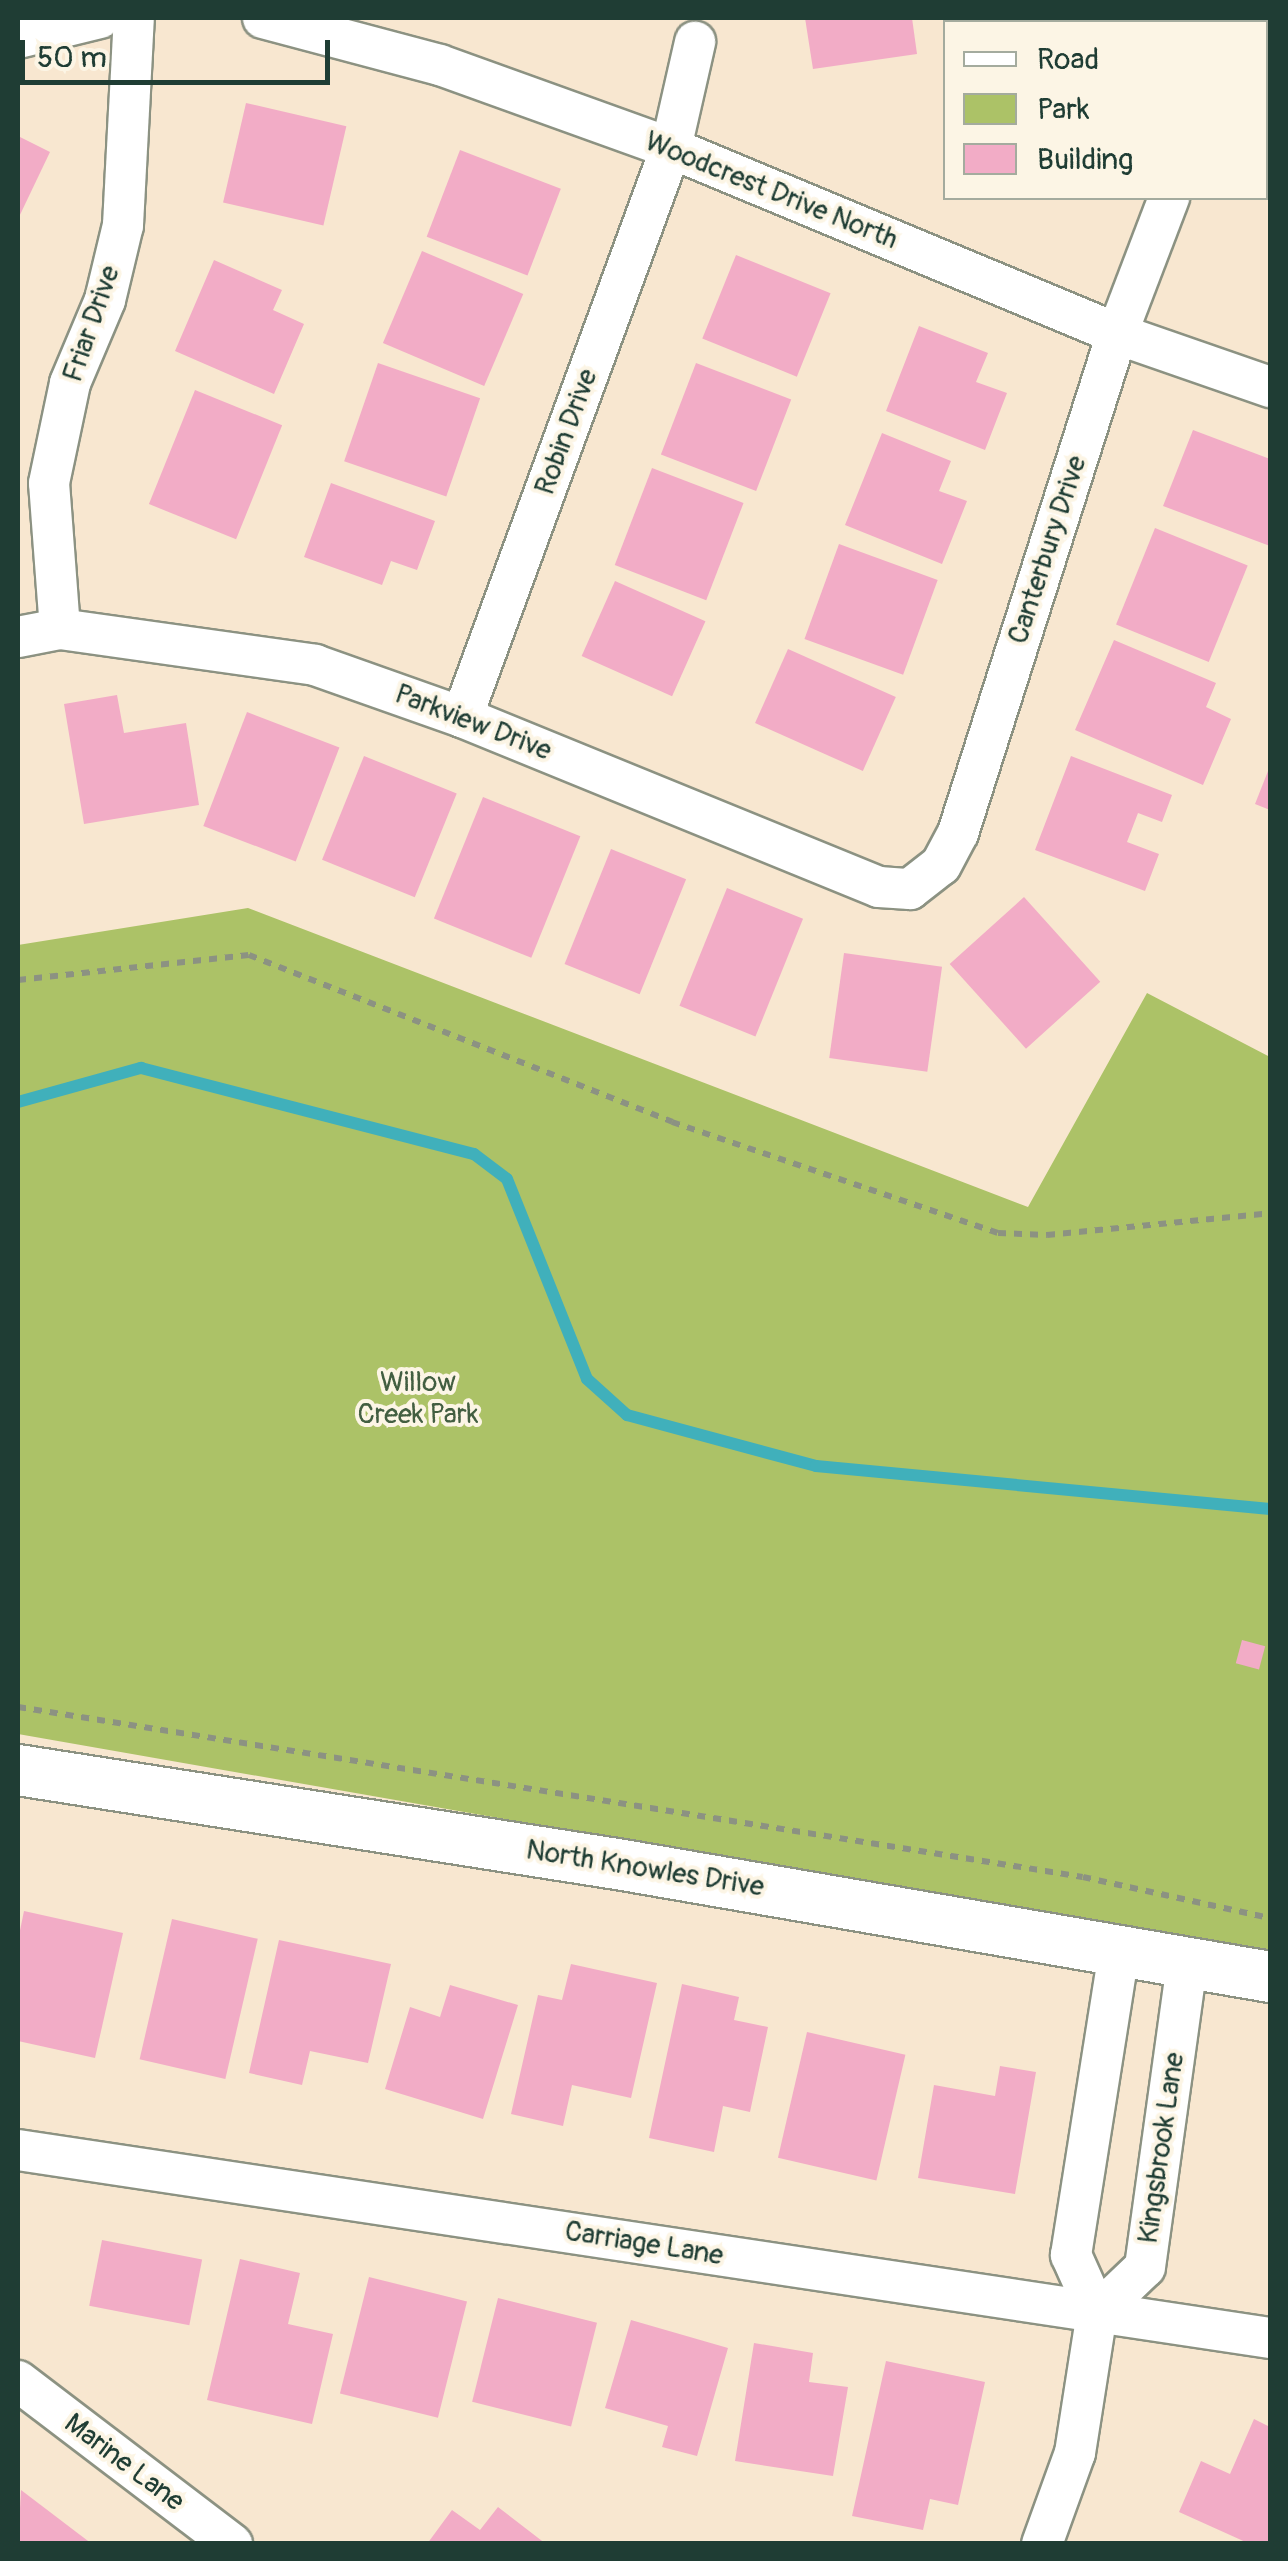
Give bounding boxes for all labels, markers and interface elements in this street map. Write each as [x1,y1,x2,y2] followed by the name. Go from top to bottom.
[25,20,335,82] scale bar
[943,20,1268,200] legend
[37,39,107,76] text: 50 m
[1037,41,1099,78] text: Road
[1037,91,1090,128] text: Park
[640,125,902,257] street label: Woodcrest Drive North
[1037,141,1133,178] text: Building
[56,261,128,387] street label: Friar Drive
[529,365,605,499] street label: Robin Drive
[1002,452,1094,648] street label: Canterbury Drive
[390,678,556,768] street label: Parkview Drive
[357,1366,479,1432] park label: Willow Creek Park
[524,1834,766,1904] street label: North Knowles Drive
[1132,2050,1192,2246] street label: Kingsbrook Lane
[562,2215,726,2273] street label: Carriage Lane
[57,2407,191,2519] street label: Marine Lane

